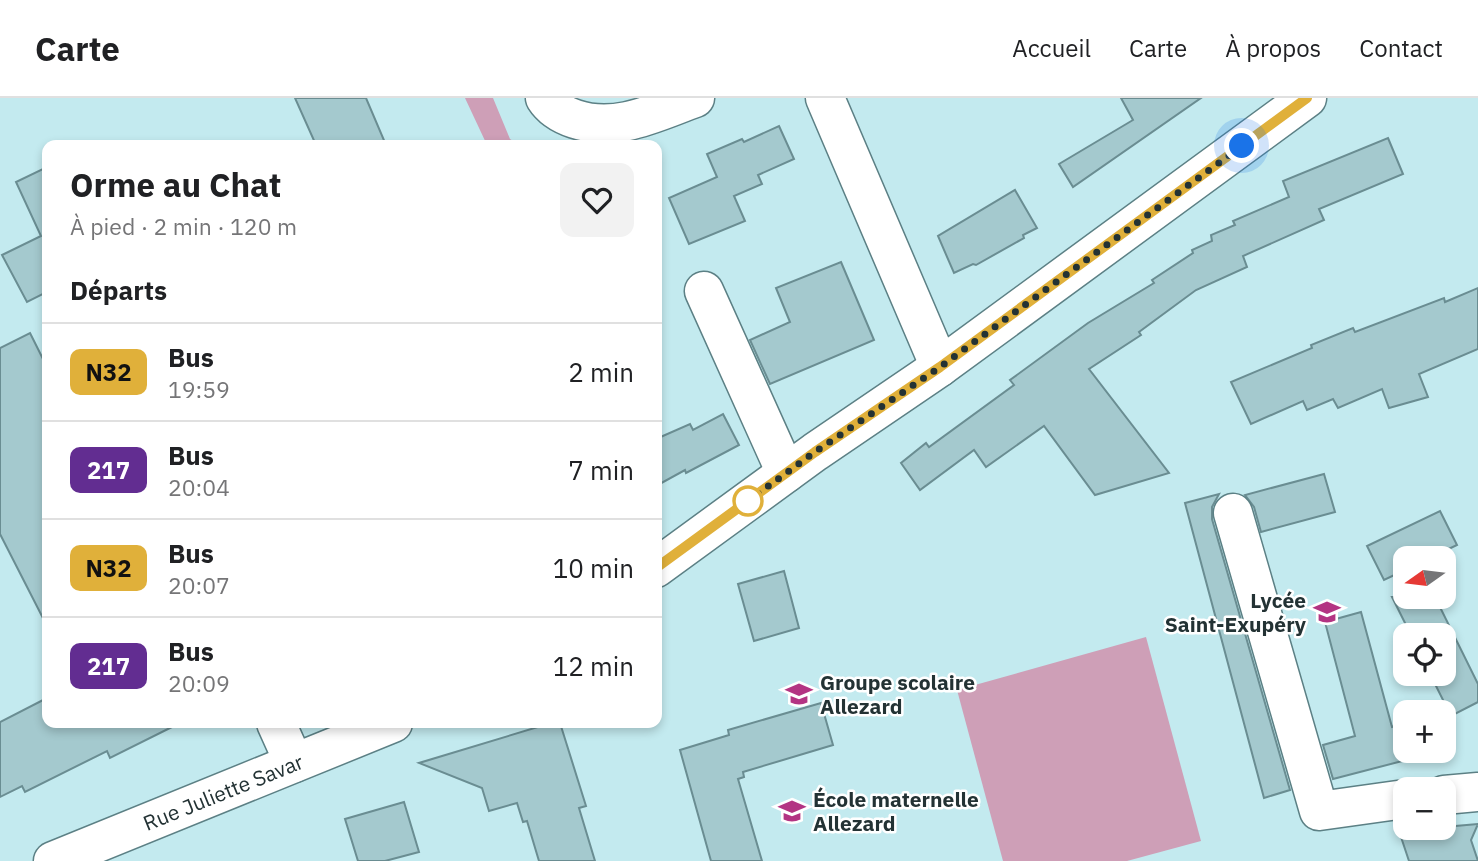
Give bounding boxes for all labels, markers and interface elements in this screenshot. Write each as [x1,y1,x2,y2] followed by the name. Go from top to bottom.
[35,27,120,70] text: Carte
[1012,32,1091,64] text: Accueil
[1129,32,1187,64] text: Carte
[1225,32,1321,64] text: À propos
[1359,32,1443,64] text: Contact
[1224,128,1259,163] your location
[70,163,281,206] text: Orme au Chat
[560,163,634,237] button: heart
[70,211,297,241] text: À pied · 2 min · 120 m
[70,273,167,307] text: Départs
[168,340,214,374] text: Bus
[568,355,634,389] text: 2 min
[85,356,132,388] text: N32
[168,374,230,404] text: 19:59
[168,438,214,472] text: Bus
[568,453,634,487] text: 7 min
[87,454,130,486] text: 217
[168,472,230,502] text: 20:04
[733,486,763,516] unlabelled marker
[168,536,214,570] text: Bus
[1393,546,1456,609] north arrow
[1393,546,1456,840] map controls
[553,551,634,585] text: 10 min
[85,552,132,584] text: N32
[168,570,230,600] text: 20:07
[1165,586,1307,638] place label: Lycée Saint-Exupéry
[1312,597,1342,627] school or university icon: Lycée Saint-Exupéry
[1393,623,1456,686] button: locate
[168,634,214,668] text: Bus
[553,649,634,683] text: 12 min
[87,650,130,682] text: 217
[168,668,230,698] text: 20:09
[820,668,975,720] place label: Groupe scolaire Allezard
[784,679,814,709] school or university icon: Groupe scolaire Allezard
[1393,700,1456,763] button: +
[139,747,307,837] street label: Rue Juliette Savar
[1393,777,1456,840] button: −
[813,785,979,837] place label: École maternelle Allezard
[777,796,807,826] school or university icon: École maternelle Allezard

